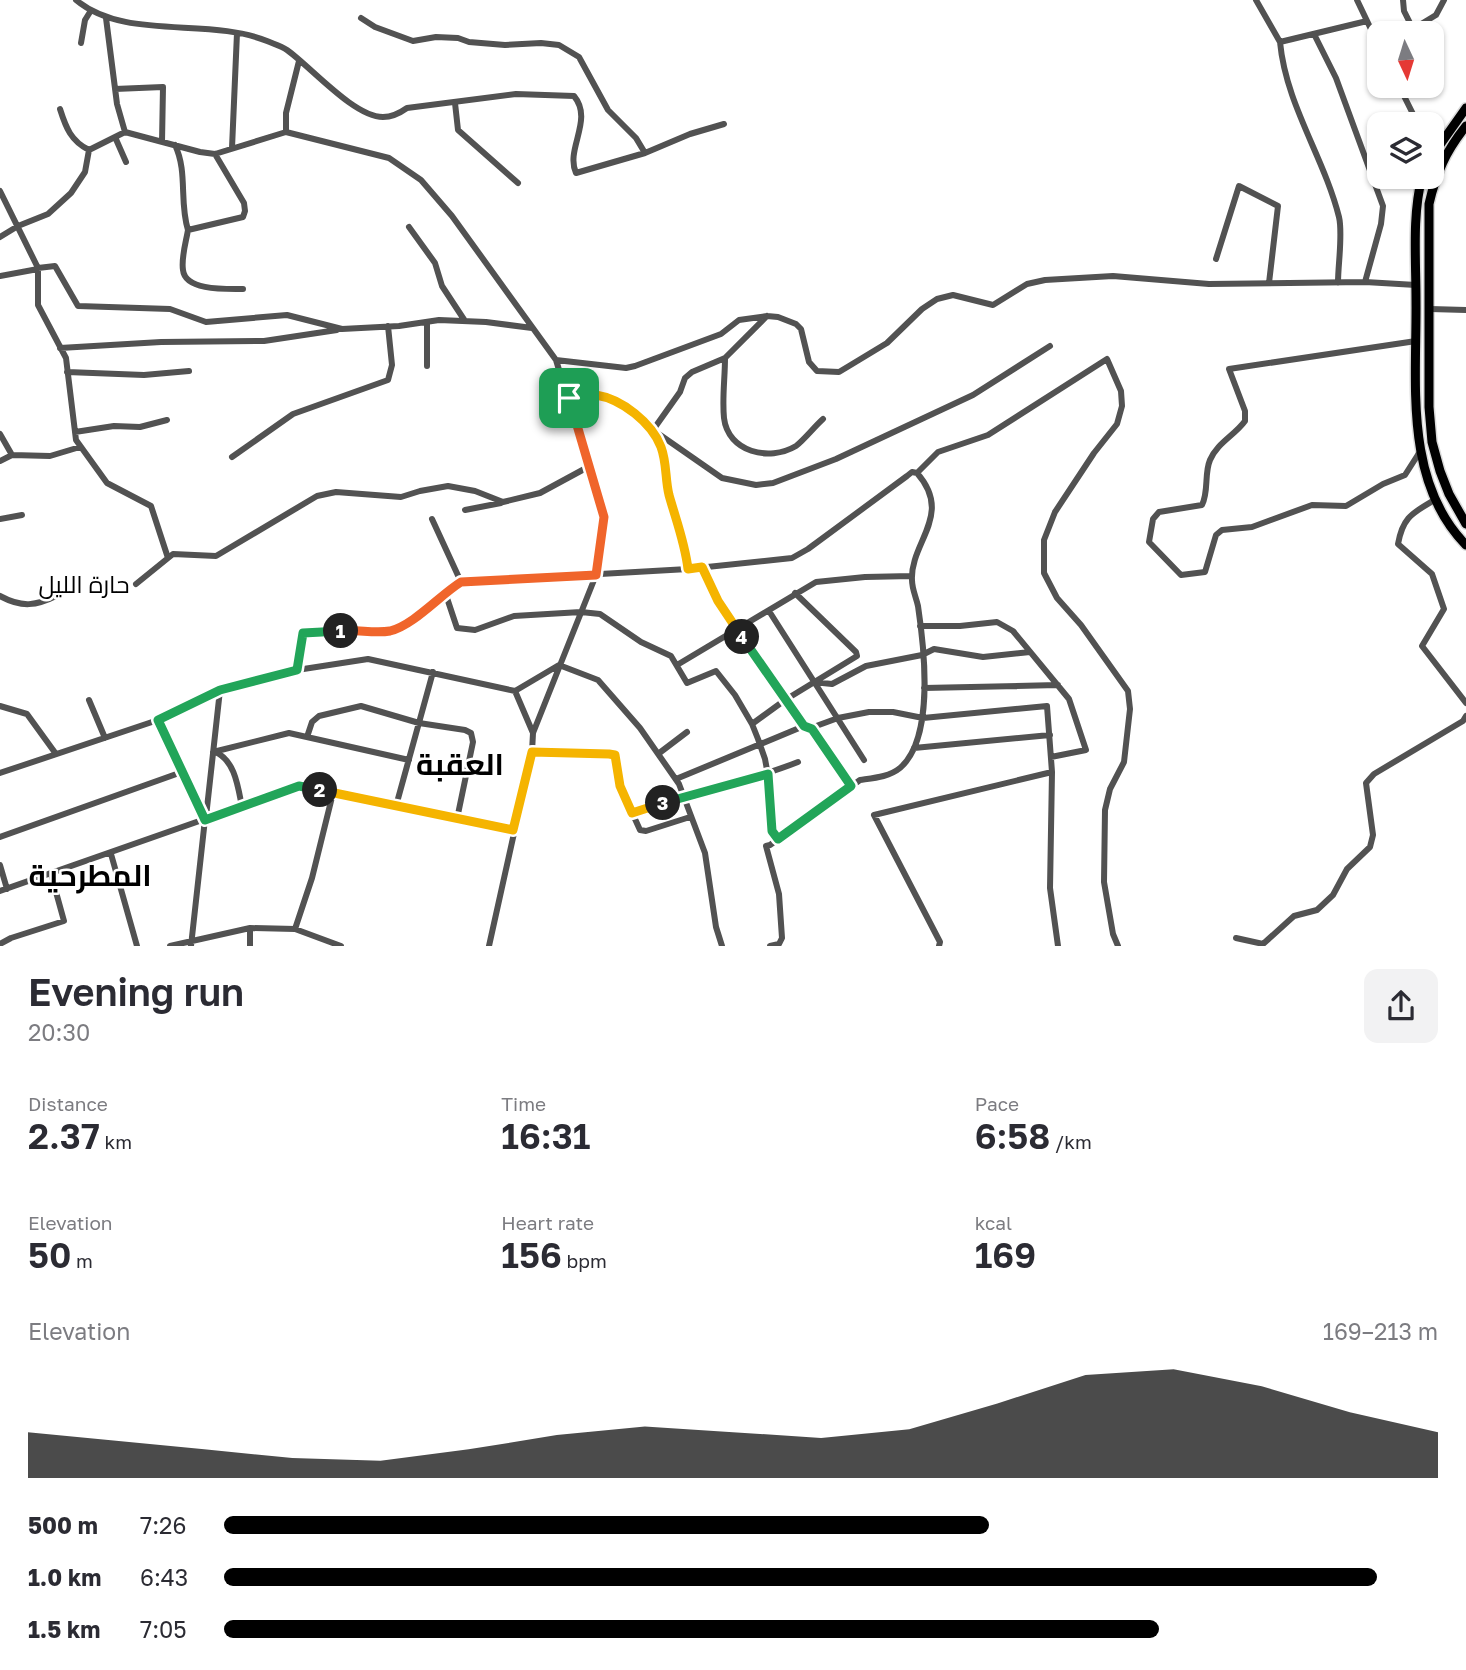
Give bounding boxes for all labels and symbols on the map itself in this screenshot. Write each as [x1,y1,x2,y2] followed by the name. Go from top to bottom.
[1367,21,1444,98] north arrow
[539,368,599,428] pin
[39,569,129,599] district label: حارة الليل
[324,614,358,648] pin: 1
[724,620,760,654] pin: 4
[416,746,504,782] district label: العقبة
[302,772,338,808] pin: 2
[646,786,680,820] pin: 3
[28,857,152,894] district label: المطرحية

